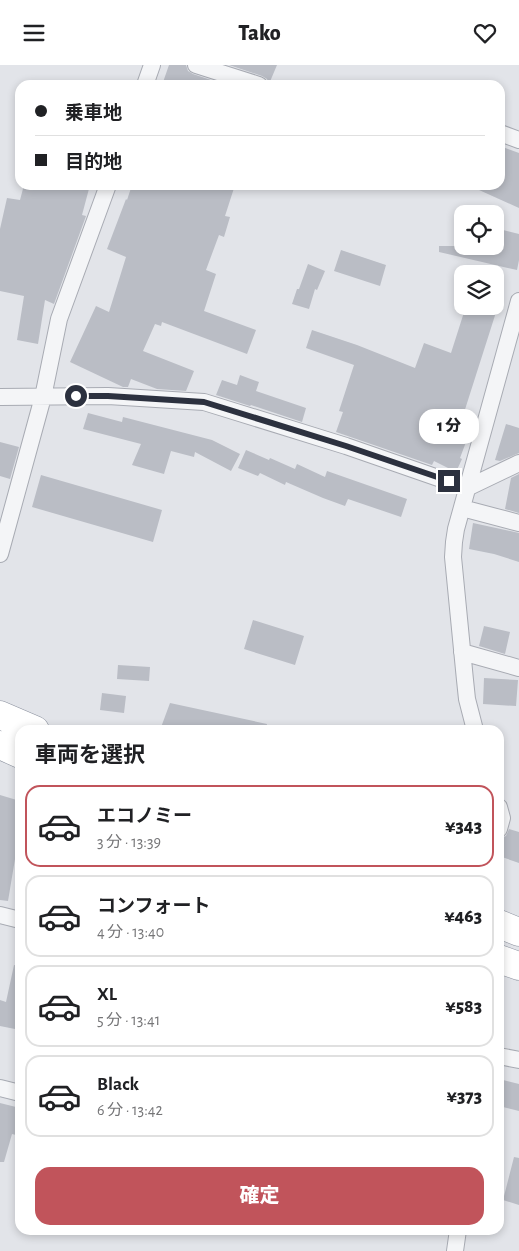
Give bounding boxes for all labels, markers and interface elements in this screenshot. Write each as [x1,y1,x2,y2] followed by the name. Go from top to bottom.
[20,19,48,47] icon: menu
[471,19,499,47] icon: heart
[238,22,281,44] text: Tako
[65,104,122,123] text: 乗車地
[65,153,122,172] text: 目的地
[454,205,504,315] map controls
[454,205,504,255] button: locate
[454,265,504,315] button: layers
[65,385,87,407] route start
[419,409,479,443] callout: 1 分
[437,418,461,434] text: 1 分
[438,470,460,492] route end
[35,744,145,766] text: 車両を選択
[37,804,82,849] icon: car
[97,807,192,826] text: エコノミー
[445,817,482,836] text: ¥343
[97,834,161,850] text: 3 分 · 13:39
[37,894,82,939] icon: car
[97,897,210,916] text: コンフォート
[444,907,482,926] text: ¥463
[97,924,164,940] text: 4 分 · 13:40
[37,984,82,1029] icon: car
[97,985,117,1004] text: XL
[445,997,482,1016] text: ¥583
[97,1012,160,1028] text: 5 分 · 13:41
[37,1074,82,1119] icon: car
[97,1075,139,1094] text: Black
[447,1087,482,1106] text: ¥373
[97,1102,163,1118] text: 6 分 · 13:42
[35,1167,484,1225] button: 確定

